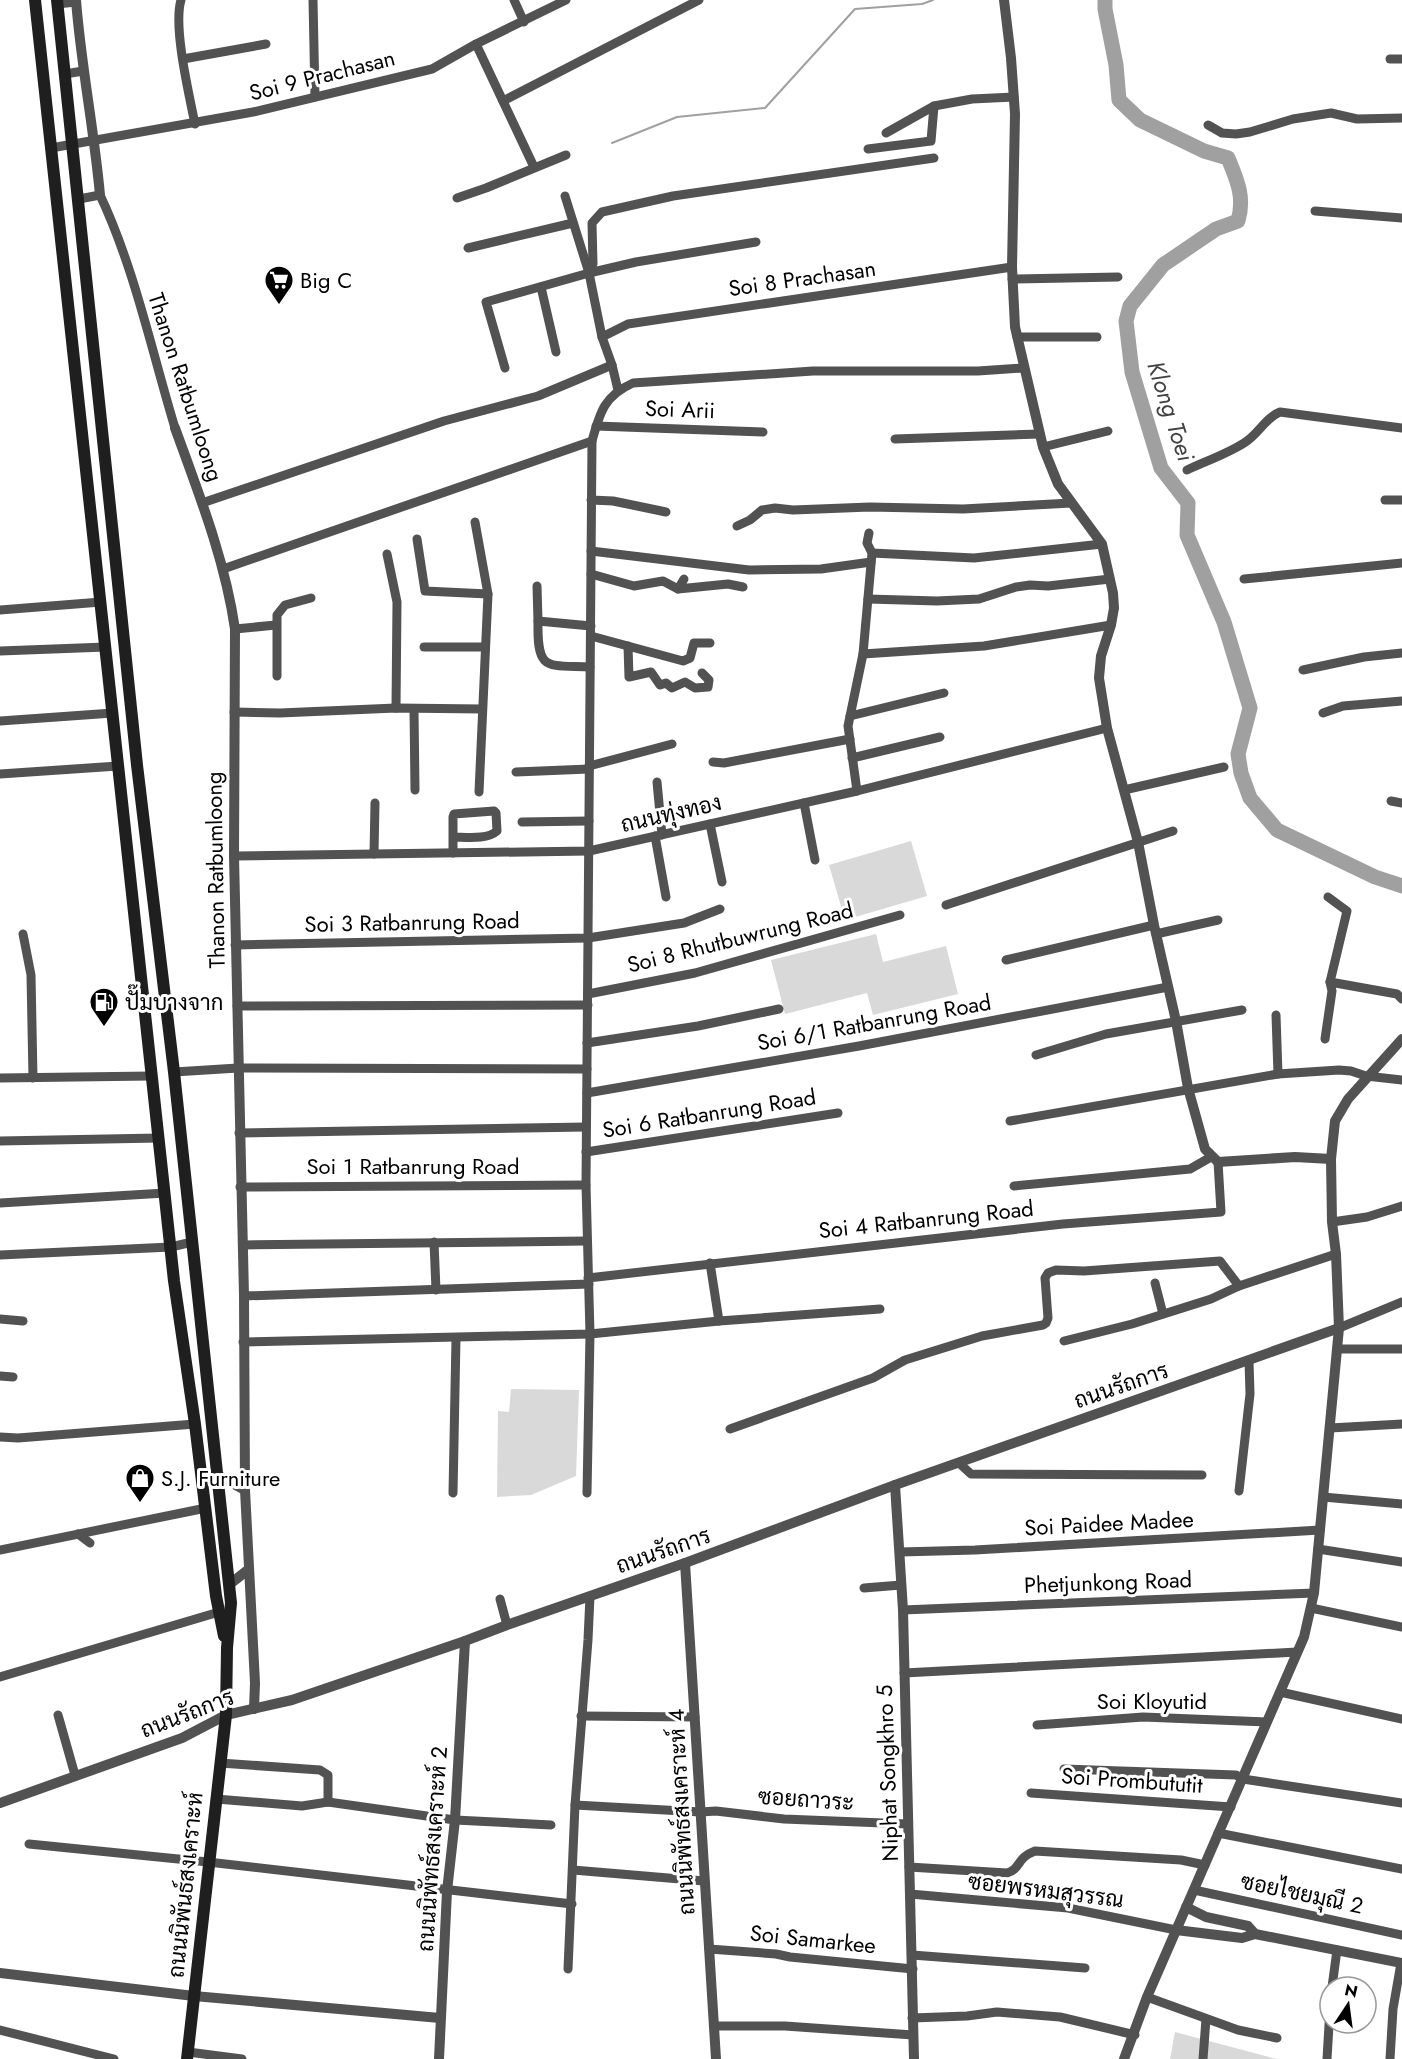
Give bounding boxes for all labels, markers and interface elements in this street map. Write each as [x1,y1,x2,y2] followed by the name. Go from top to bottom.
[246,41,398,109] street label: Soi 9 Prachasan
[726,252,878,304] street label: Soi 8 Prachasan
[263,264,295,306] supermarket icon: Big C
[300,264,352,296] place label: Big C
[140,289,232,485] street label: Thanon Ratbumloong
[1138,357,1204,466] water label: Klong Toei
[645,392,715,426] street label: Soi Arii
[197,771,233,969] street label: Thanon Ratbumloong
[617,786,725,840] street label: ถนนทุ่งทอง
[624,893,856,981] street label: Soi 8 Rhutbuwrung Road
[304,904,520,940] street label: Soi 3 Ratbanrung Road
[125,984,223,1018] place label: ปั๊มบางจาก
[88,986,120,1028] fuel station icon: ปั๊มบางจาก
[755,986,993,1058] street label: Soi 6/1 Ratbanrung Road
[600,1080,818,1146] street label: Soi 6 Ratbanrung Road
[307,1150,519,1182] street label: Soi 1 Ratbanrung Road
[817,1192,1035,1246] street label: Soi 4 Ratbanrung Road
[1069,1354,1173,1416] street label: ถนนรัถการ
[124,1462,156,1504] shop icon: S.J. Furniture
[161,1462,280,1494] place label: S.J. Furniture
[1024,1503,1194,1543] street label: Soi Paidee Madee
[611,1519,715,1581] street label: ถนนรัถการ
[1023,1563,1193,1601] street label: Phetjunkong Road
[135,1680,239,1746] street label: ถนนรัถการ
[868,1684,906,1862] street label: Niphat Songkhro 5
[1097,1685,1207,1717] street label: Soi Kloyutid
[660,1708,702,1916] street label: ถนนนิพัทธ์สงเคราะห์ 4
[409,1745,455,1953] street label: ถนนนิพัทธ์สงเคราะห์ 2
[1060,1759,1204,1801] street label: Soi Prombututit
[757,1780,855,1818] street label: ซอยถาวระ
[159,1791,211,1979] street label: ถนนนิพันธ์สงเคราะห์
[1238,1864,1366,1922] street label: ซอยไชยมุณี 2
[966,1865,1126,1915] street label: ซอยพรหมสุวรรณ
[749,1916,877,1962] street label: Soi Samarkee
[1318,1975,1378,2035] north arrow
[1342,1978,1360,2004] text: N

